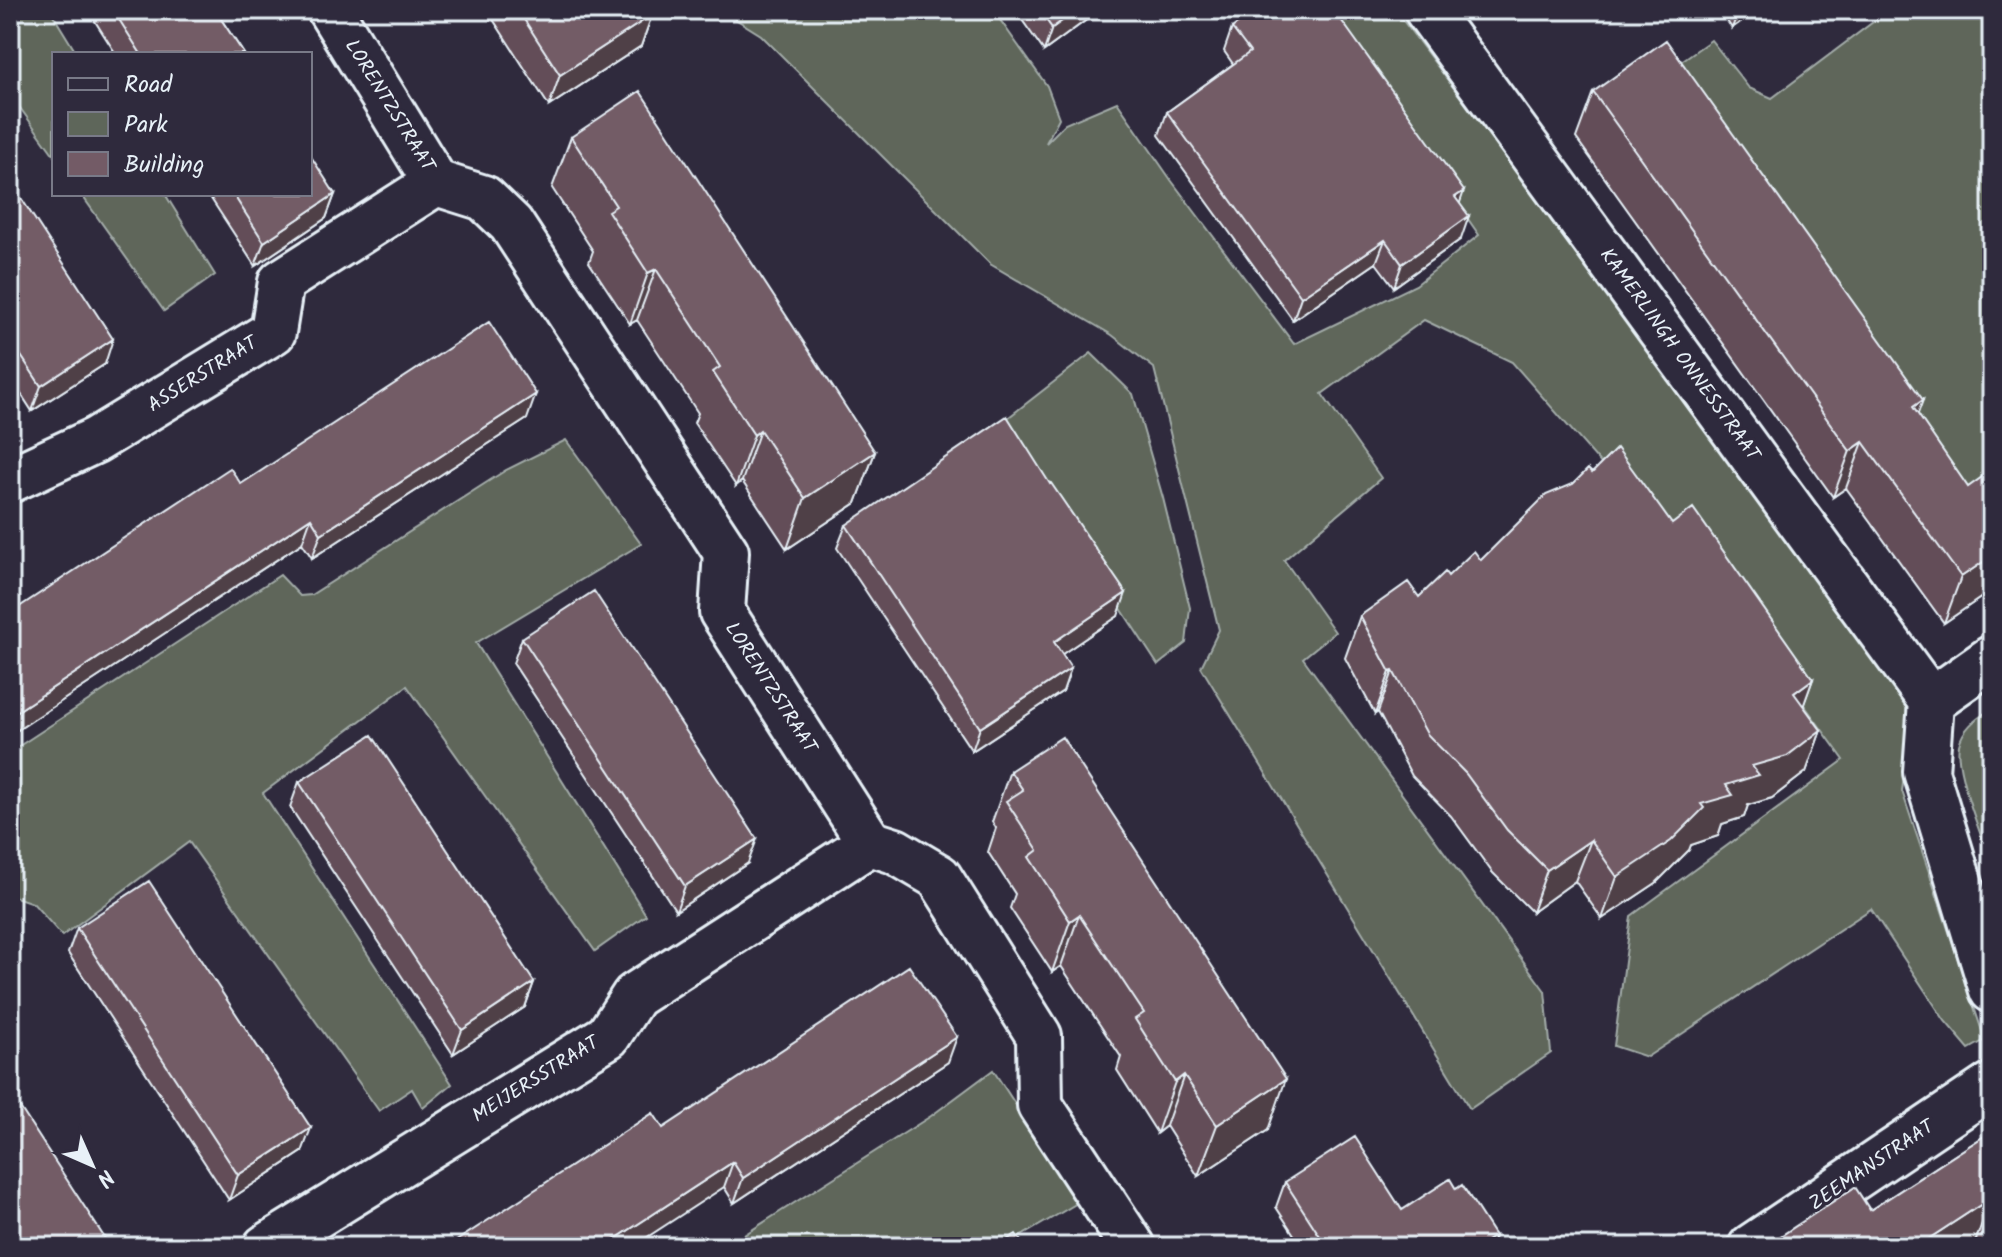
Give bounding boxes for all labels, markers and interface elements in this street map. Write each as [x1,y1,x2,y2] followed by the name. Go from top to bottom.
[335,33,444,181] street label: LORENTZSTRAAT
[52,52,312,196] legend
[124,66,173,105] text: Road
[124,106,168,145] text: Park
[124,146,204,185] text: Building
[1590,242,1769,470] street label: KAMERLINGH ONNESSTRAAT
[142,327,266,422] street label: ASSERSTRAAT
[715,616,826,762] street label: LORENTZSTRAAT
[466,1027,608,1132] street label: MEIJERSSTRAAT
[1803,1111,1943,1220] street label: ZEEMANSTRAAT
[52,1125,132,1205] north arrow
[87,1160,122,1195] text: N

